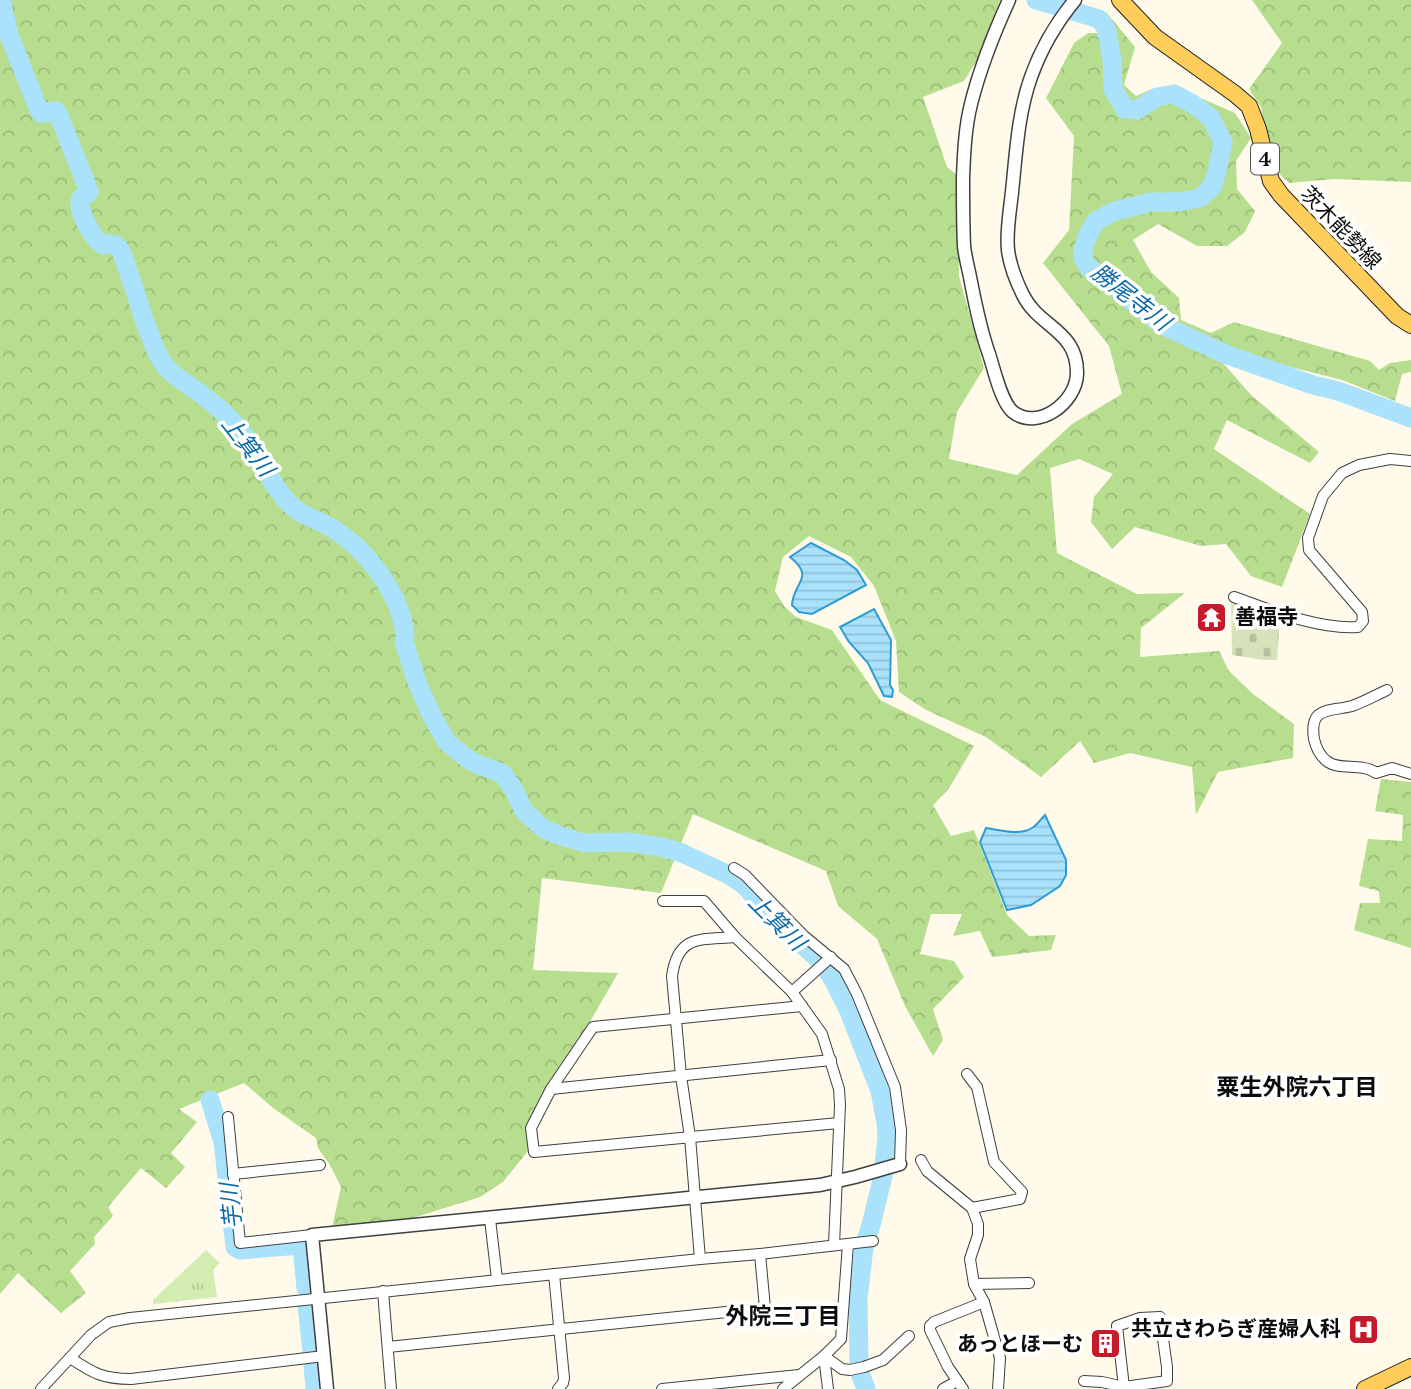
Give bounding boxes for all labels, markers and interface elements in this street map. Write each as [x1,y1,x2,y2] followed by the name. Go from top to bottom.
[1251,144,1279,174] road number: 4
[1295,181,1387,275] street label: 茨木能勢線
[1086,258,1178,338] water label: 勝尾寺川
[216,410,282,484] water label: 上箕川
[1195,600,1229,634] temple icon: 善福寺
[1235,604,1298,630] place label: 善福寺
[743,888,813,958] water label: 上箕川
[1217,1073,1378,1101] district label: 粟生外院六丁目
[214,1179,247,1230] water label: 芋川
[726,1302,841,1330] district label: 外院三丁目
[1347,1312,1381,1346] hospital icon: 共立さわらぎ産婦人科
[1131,1316,1341,1342] place label: 共立さわらぎ産婦人科
[1089,1327,1123,1361] building icon: あっとほーむ
[957,1331,1083,1357] place label: あっとほーむ

